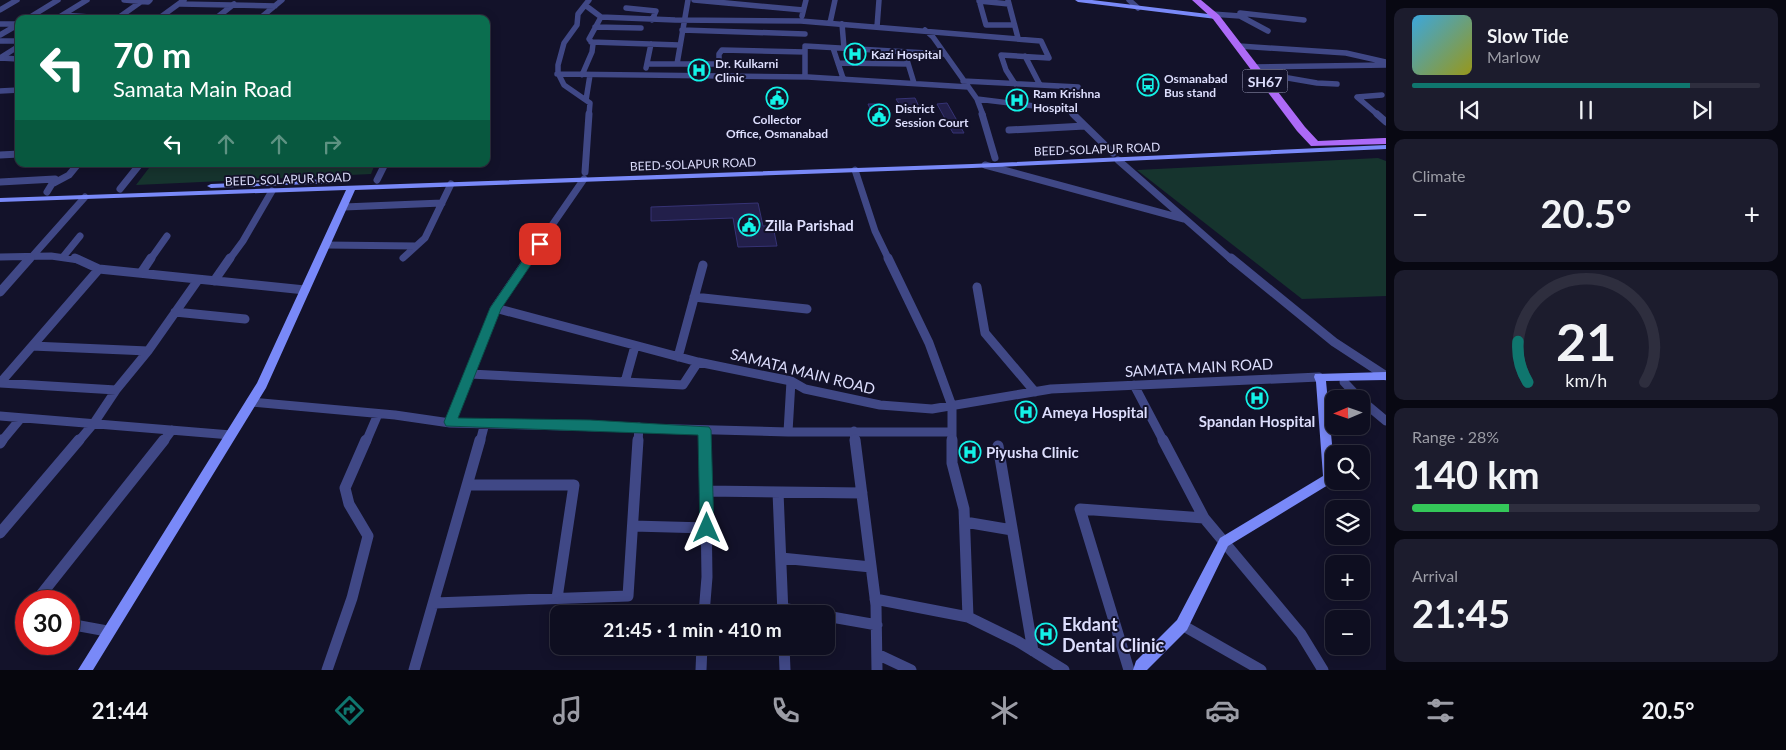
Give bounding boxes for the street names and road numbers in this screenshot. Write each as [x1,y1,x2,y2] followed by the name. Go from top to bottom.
[1242,70,1288,92] road number: SH67
[1034,139,1160,159] street label: BEED-SOLAPUR ROAD
[630,154,756,174] street label: BEED-SOLAPUR ROAD
[225,169,351,189] street label: BEED-SOLAPUR ROAD
[729,344,877,398] street label: SAMATA MAIN ROAD
[1124,354,1274,380] street label: SAMATA MAIN ROAD

